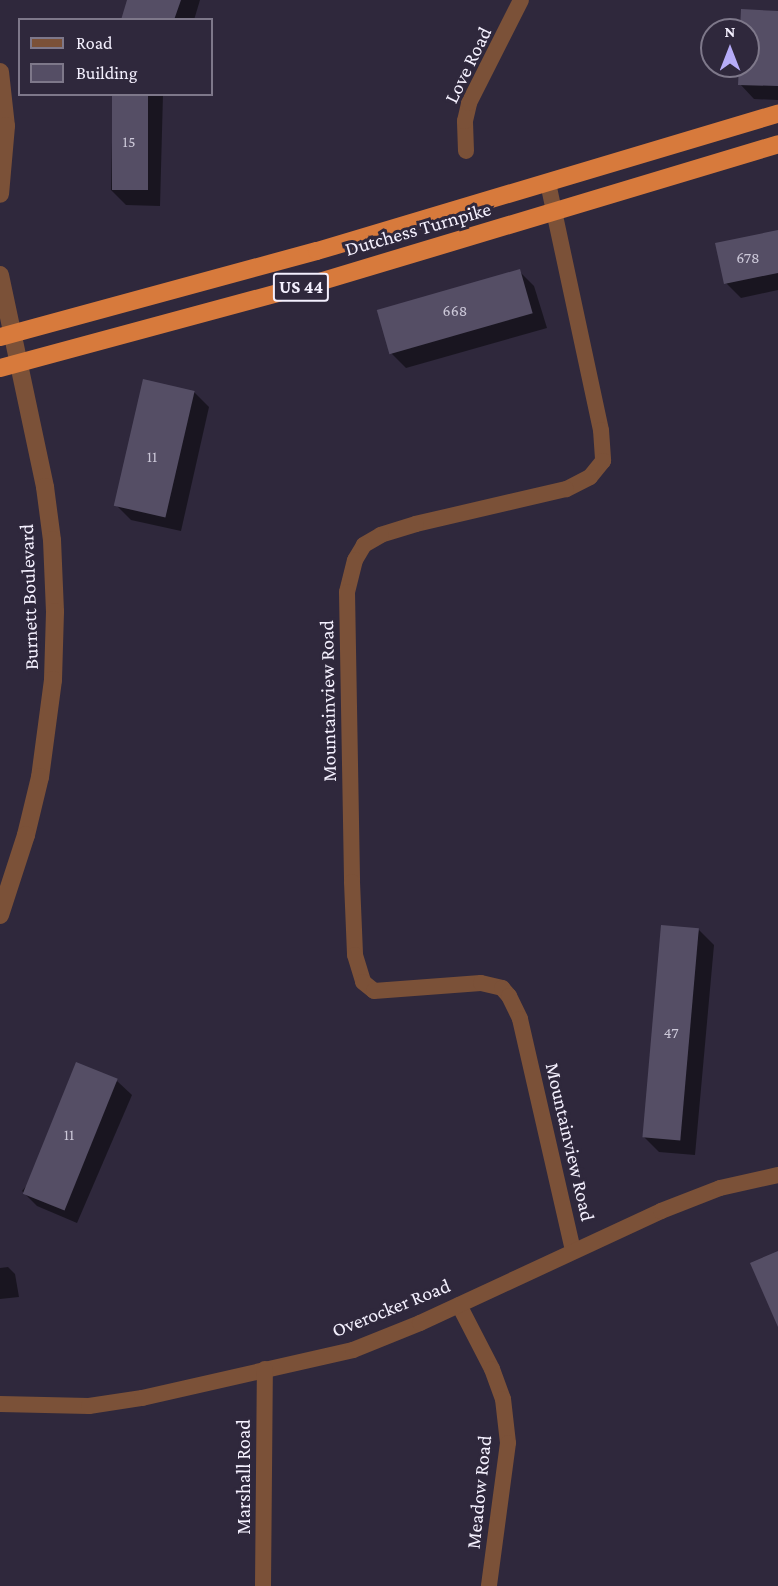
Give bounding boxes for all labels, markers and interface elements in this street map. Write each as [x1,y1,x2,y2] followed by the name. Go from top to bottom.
[18,18,213,96] legend
[700,18,760,78] north arrow
[439,23,497,107] street label: Love Road
[725,23,735,40] text: N
[76,33,113,53] text: Road
[76,63,137,83] text: Building
[123,132,135,152] house number: 15
[342,197,494,261] street label: Dutchess Turnpike
[736,248,760,268] house number: 678
[272,272,330,302] road number: US 44
[443,301,467,321] house number: 668
[147,447,157,467] house number: 11
[14,524,44,670] street label: Burnett Boulevard
[315,620,341,782] street label: Mountainview Road
[663,1023,679,1043] house number: 47
[540,1060,600,1224] street label: Mountainview Road
[64,1125,74,1145] house number: 11
[328,1273,454,1343] street label: Overocker Road
[231,1419,255,1535] street label: Marshall Road
[461,1434,497,1550] street label: Meadow Road

